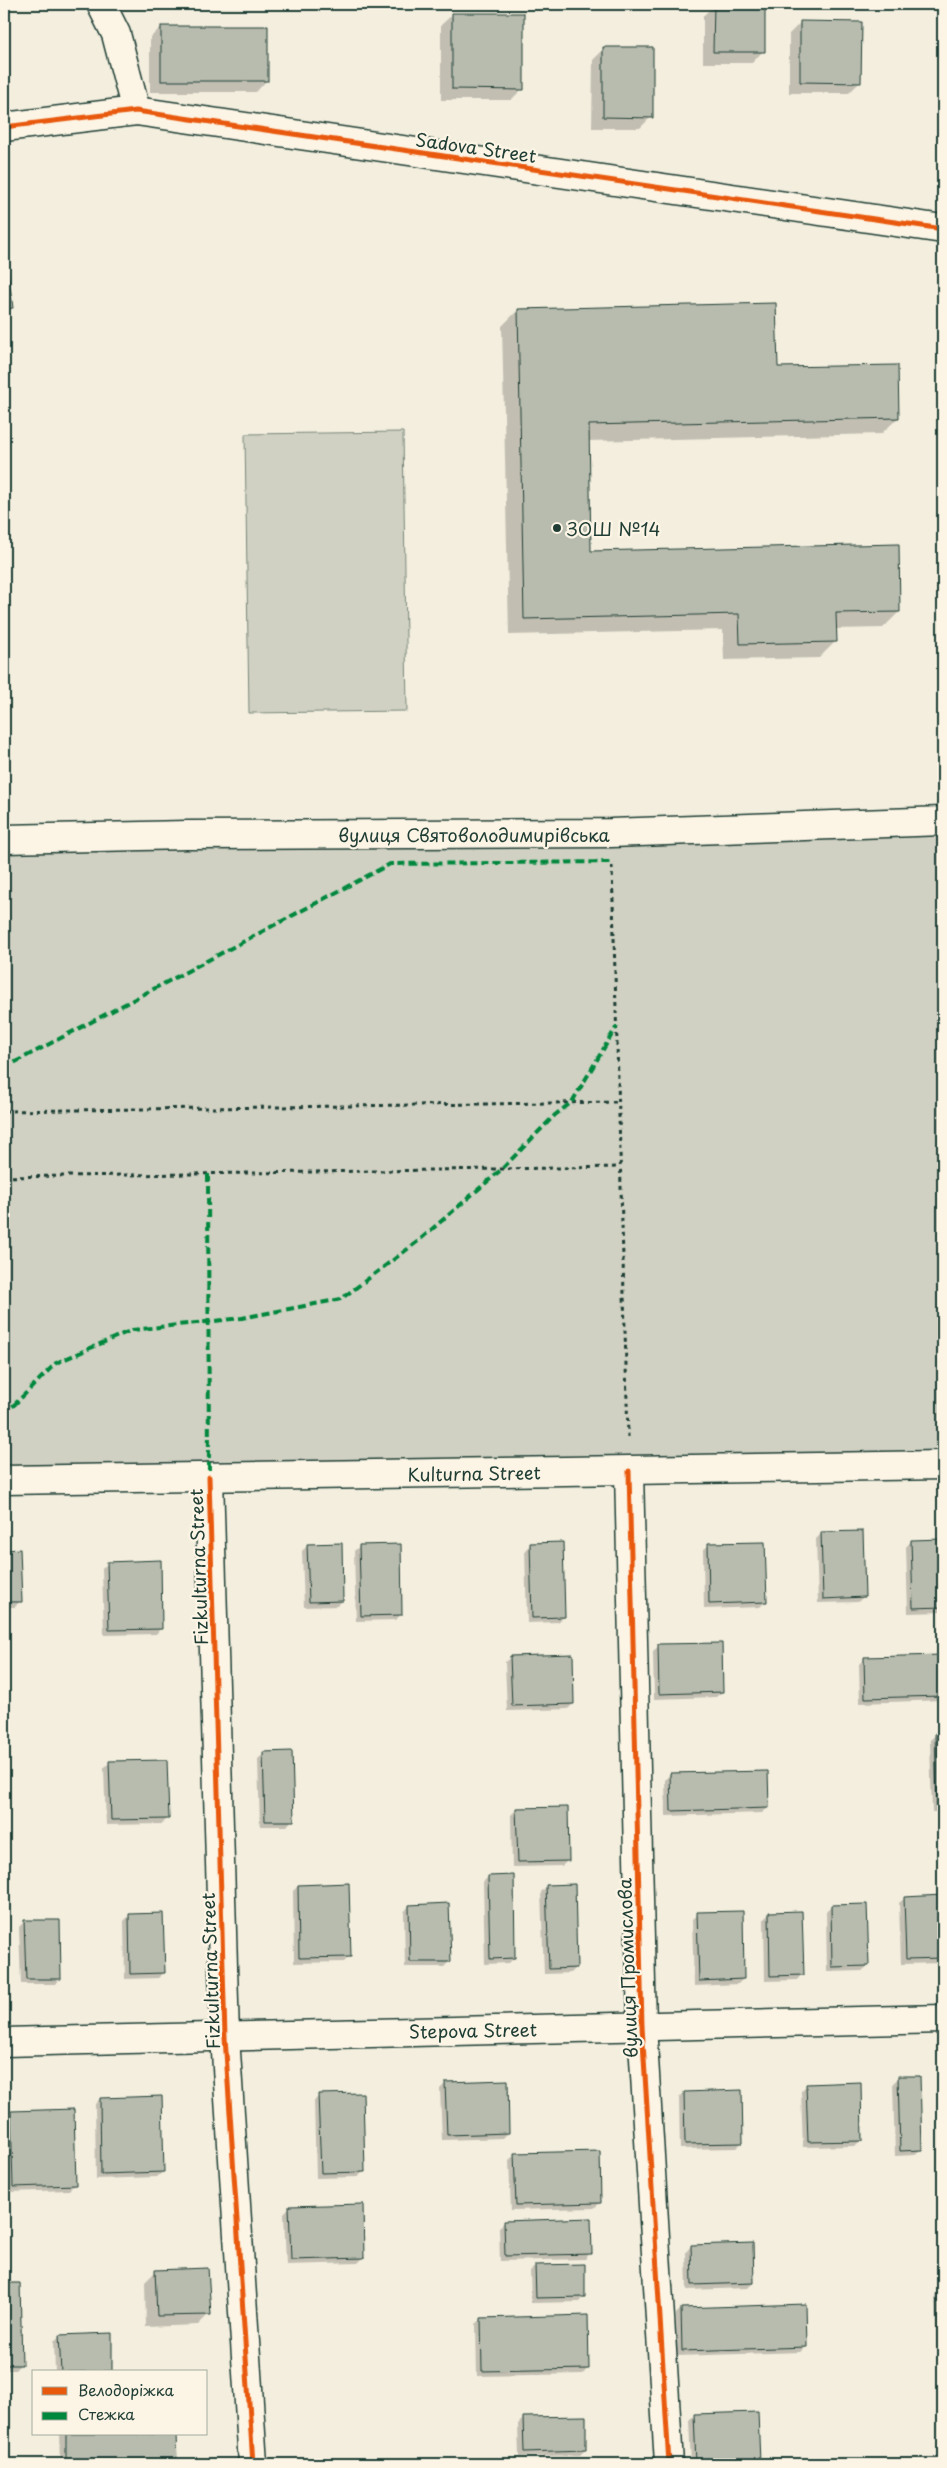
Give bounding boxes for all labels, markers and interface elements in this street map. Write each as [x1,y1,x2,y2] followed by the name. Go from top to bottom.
[414,125,538,169] street label: Sadova Street
[567,515,660,542] place label: ЗОШ №14
[551,522,563,534] marker: ЗОШ №14
[338,821,611,848] street label: вулиця Святоволодимирівська
[407,1458,541,1488] street label: Kulturna Street
[182,1488,214,1646] street label: Fizkulturna Street
[610,1877,644,2058] street label: вулиця Промислова
[194,1892,226,2050] street label: Fizkulturna Street
[409,2015,537,2045] street label: Stepova Street
[32,2370,208,2436] legend
[78,2378,174,2401] text: Велодоріжка
[78,2402,135,2425] text: Стежка

